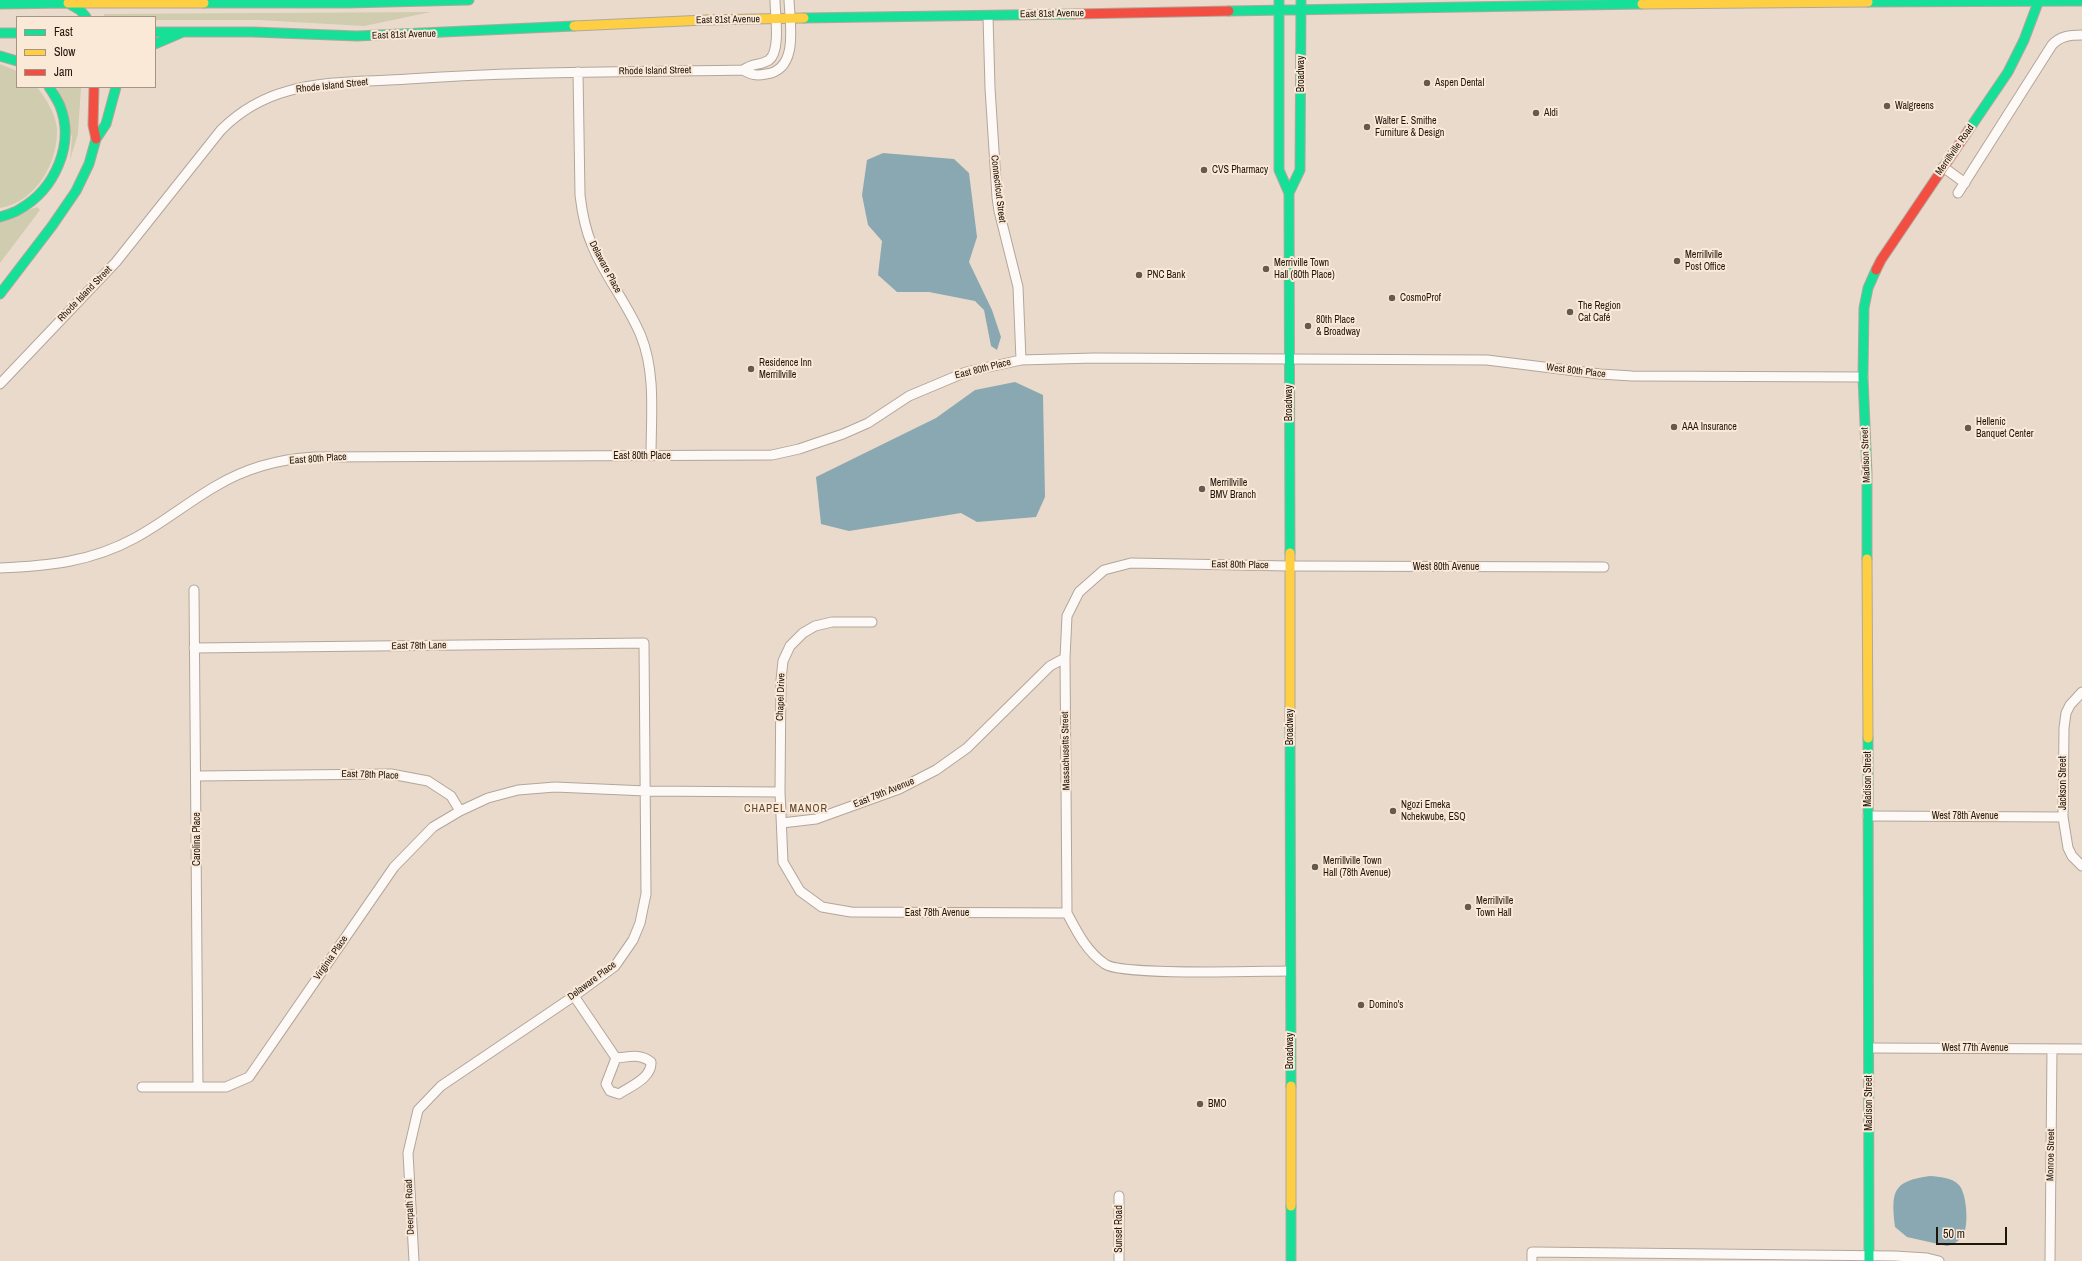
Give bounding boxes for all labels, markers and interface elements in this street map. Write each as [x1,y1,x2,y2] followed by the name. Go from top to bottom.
[1020,7,1084,21] street label: East 81st Avenue
[696,13,760,27] street label: East 81st Avenue
[16,16,156,88] legend
[54,24,73,40] text: Fast
[372,28,436,42] street label: East 81st Avenue
[54,44,75,60] text: Slow
[1295,56,1307,92] street label: Broadway
[54,64,73,80] text: Jam
[619,64,691,78] street label: Rhode Island Street
[295,76,369,96] street label: Rhode Island Street
[1435,77,1484,89] place label: Aspen Dental
[1422,78,1432,88] marker: Aspen Dental
[1895,100,1934,112] place label: Walgreens
[1882,101,1892,111] marker: Walgreens
[1544,107,1558,119] place label: Aldi
[1531,108,1541,118] marker: Aldi
[1375,115,1444,138] place label: Walter E. Smithe Furniture & Design
[1362,122,1372,132] marker: Walter E. Smithe Furniture & Design
[1933,122,1977,178] street label: Merrillville Road
[988,155,1008,223] street label: Connecticut Street
[1212,164,1268,176] place label: CVS Pharmacy
[1199,165,1209,175] marker: CVS Pharmacy
[586,239,624,295] street label: Delaware Place
[1685,249,1725,272] place label: Merrillville Post Office
[1672,256,1682,266] marker: Merrillville Post Office
[1274,257,1335,280] place label: Merriville Town Hall (80th Place)
[56,264,114,324] street label: Rhode Island Street
[1261,264,1271,274] marker: Merriville Town Hall (80th Place)
[1147,269,1185,281] place label: PNC Bank
[1134,270,1144,280] marker: PNC Bank
[1400,292,1441,304] place label: CosmoProf
[1387,293,1397,303] marker: CosmoProf
[1578,300,1621,324] place label: The Region Cat Café
[1565,307,1575,317] marker: The Region Cat Café
[1316,314,1360,338] place label: 80th Place & Broadway
[1303,321,1313,331] marker: 80th Place & Broadway
[954,356,1012,382] street label: East 80th Place
[759,357,812,380] place label: Residence Inn Merrillville
[1546,361,1606,381] street label: West 80th Place
[746,364,756,374] marker: Residence Inn Merrillville
[1283,385,1295,421] street label: Broadway
[1976,416,2033,440] place label: Hellenic Banquet Center
[1682,421,1737,433] place label: AAA Insurance
[1669,422,1679,432] marker: AAA Insurance
[1963,423,1973,433] marker: Hellenic Banquet Center
[1859,427,1873,483] street label: Madison Street
[613,450,671,462] street label: East 80th Place
[289,451,347,467] street label: East 80th Place
[1210,477,1256,500] place label: Merrillville BMV Branch
[1197,484,1207,494] marker: Merrillville BMV Branch
[1211,558,1269,572] street label: East 80th Place
[1413,561,1479,573] street label: West 80th Avenue
[391,640,447,652] street label: East 78th Lane
[774,673,788,721] street label: Chapel Drive
[1284,709,1296,745] street label: Broadway
[1059,711,1073,791] street label: Massachusetts Street
[1862,751,1874,807] street label: Madison Street
[2057,756,2069,810] street label: Jackson Street
[341,768,399,782] street label: East 78th Place
[852,775,916,811] street label: East 79th Avenue
[1401,799,1466,822] place label: Ngozi Emeka Nchekwube, ESQ
[744,802,828,816] district label: CHAPEL MANOR
[1388,806,1398,816] marker: Ngozi Emeka Nchekwube, ESQ
[1932,810,1998,822] street label: West 78th Avenue
[191,812,203,866] street label: Carolina Place
[1323,855,1391,878] place label: Merrillville Town Hall (78th Avenue)
[1310,862,1320,872] marker: Merrillville Town Hall (78th Avenue)
[1476,895,1513,918] place label: Merrillville Town Hall
[1463,902,1473,912] marker: Merrillville Town Hall
[905,907,969,919] street label: East 78th Avenue
[311,934,351,982] street label: Virginia Place
[565,959,619,1003] street label: Delaware Place
[1369,999,1403,1011] place label: Domino's
[1356,1000,1366,1010] marker: Domino's
[1284,1033,1296,1069] street label: Broadway
[1942,1042,2008,1054] street label: West 77th Avenue
[1863,1075,1875,1131] street label: Madison Street
[1208,1098,1227,1110] place label: BMO
[1195,1099,1205,1109] marker: BMO
[2045,1129,2057,1181] street label: Monroe Street
[403,1179,417,1235] street label: Deerpath Road
[1113,1205,1125,1253] street label: Sunset Road
[1938,1219,2009,1245] scale bar
[1943,1226,1965,1242] text: 50 m

